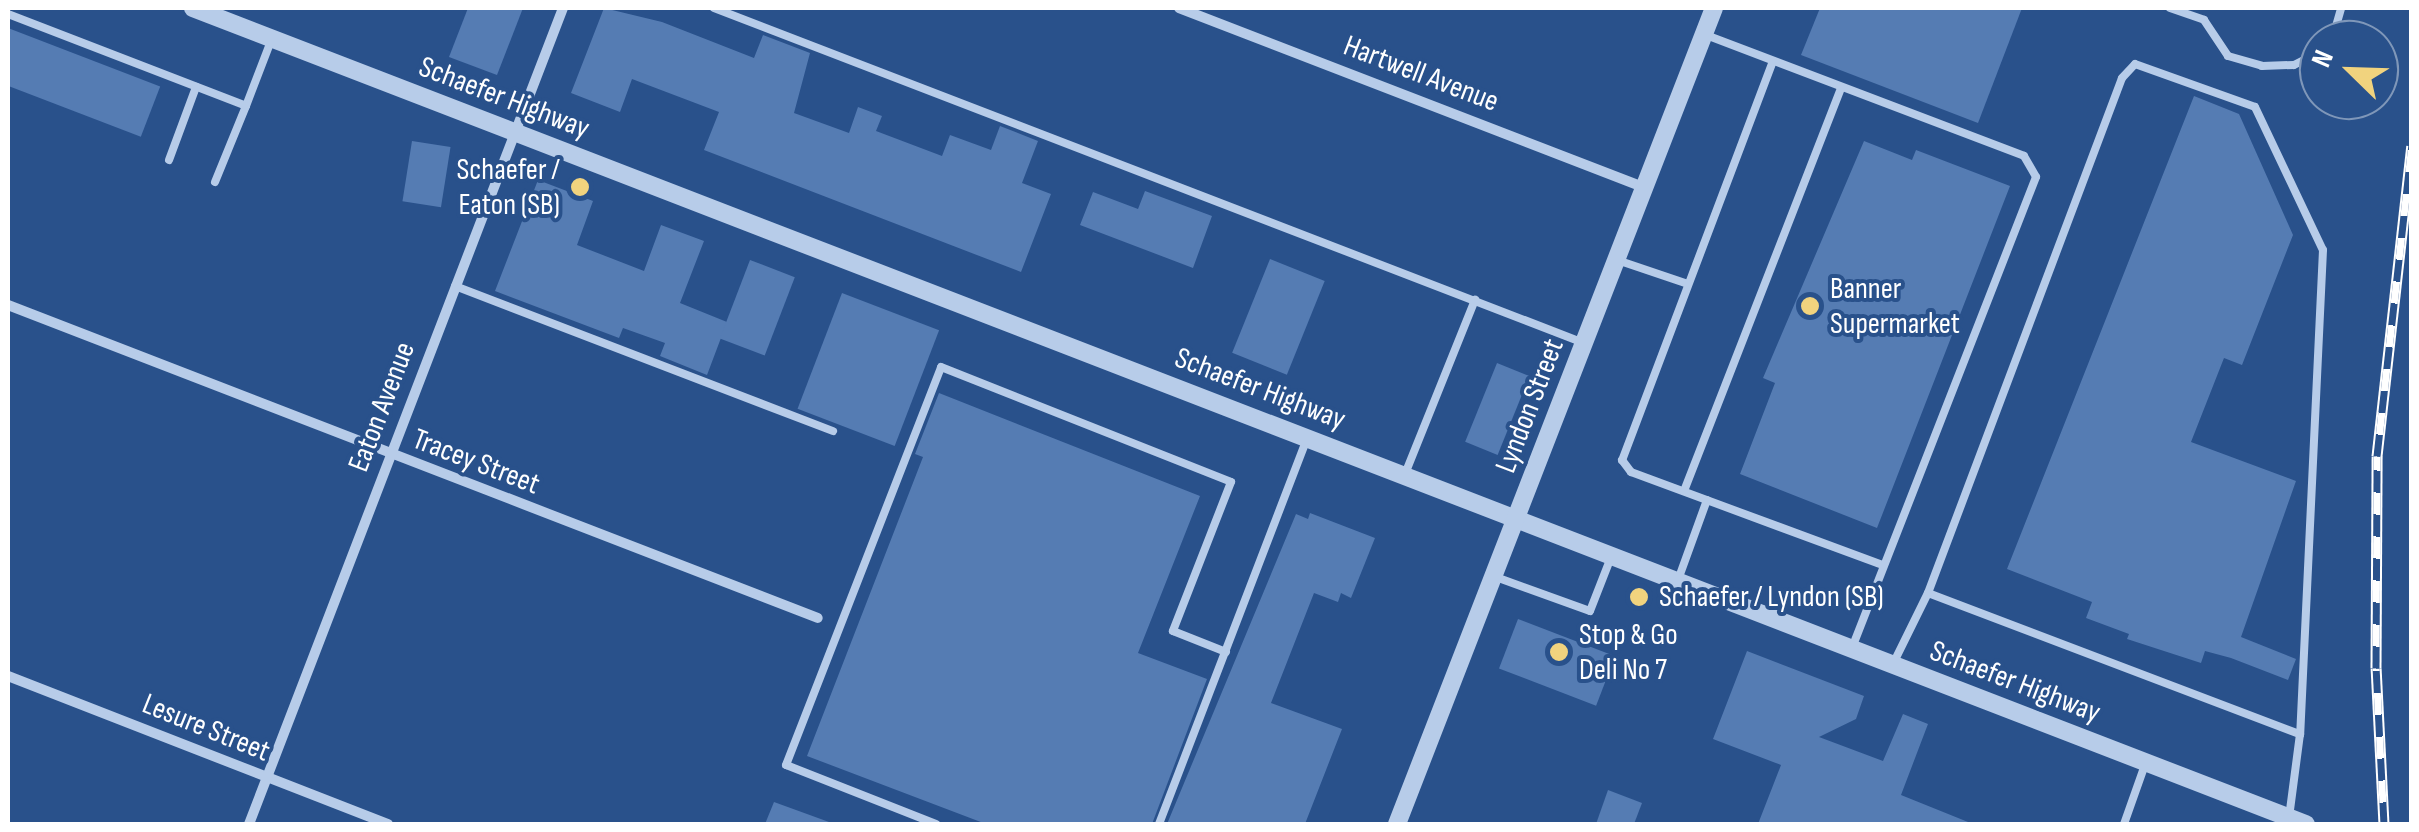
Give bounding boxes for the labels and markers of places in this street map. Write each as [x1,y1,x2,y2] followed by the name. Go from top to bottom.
[457,152,560,222] place label: Schaefer / Eaton (SB)
[569,176,591,198] marker: Schaefer / Eaton (SB)
[1830,271,1960,342] place label: Banner Supermarket
[1799,295,1821,317] marker: Banner Supermarket
[1659,579,1884,615] place label: Schaefer / Lyndon (SB)
[1628,586,1650,608] marker: Schaefer / Lyndon (SB)
[1579,617,1678,688] place label: Stop & Go Deli No 7
[1548,641,1570,663] marker: Stop & Go Deli No 7

